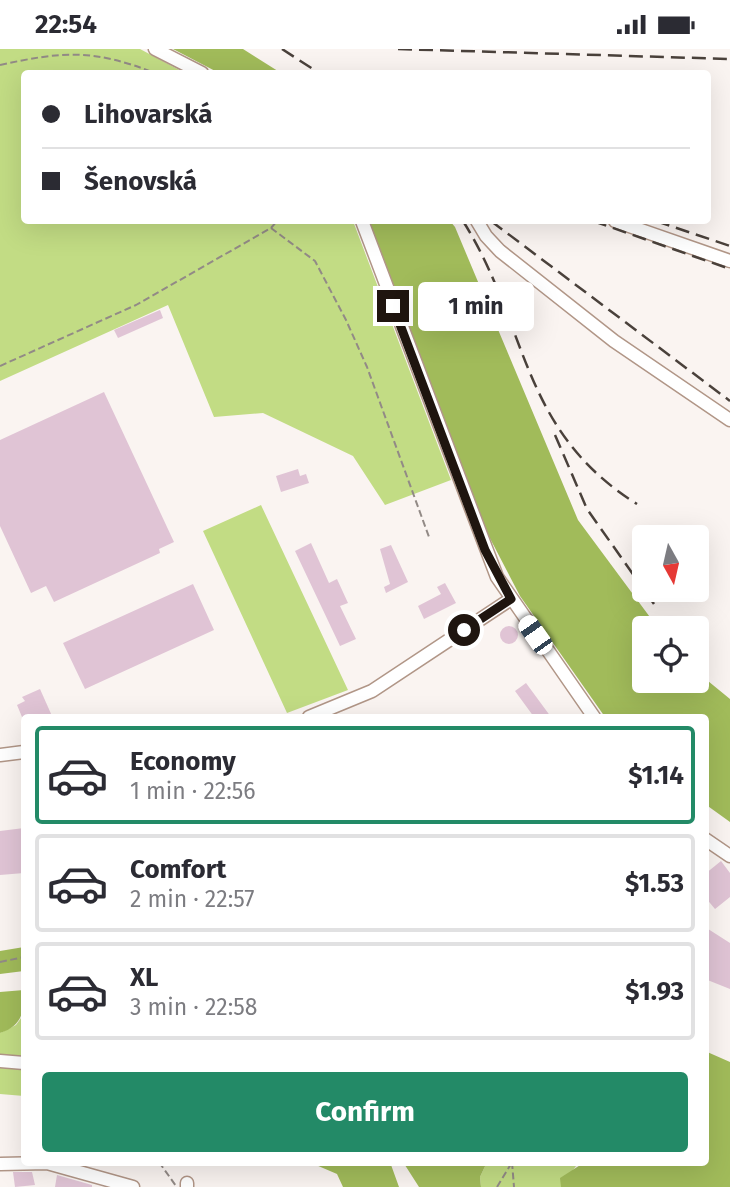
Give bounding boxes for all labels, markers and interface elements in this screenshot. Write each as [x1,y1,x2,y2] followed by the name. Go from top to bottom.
[35,9,97,40] text: 22:54
[84,99,213,130] text: Lihovarská
[84,166,197,197] text: Šenovská
[418,281,533,331] callout: 1 min
[377,290,409,322] route end
[448,292,504,320] text: 1 min
[632,525,709,602] north arrow
[632,525,709,693] map controls
[515,612,556,658] car
[448,614,480,646] route start
[632,616,709,693] button: locate
[46,744,109,807] icon: car
[130,746,236,777] text: Economy
[628,760,684,791] text: $1.14
[130,777,256,805] text: 1 min · 22:56
[46,852,109,915] icon: car
[130,854,226,885] text: Comfort
[625,868,684,899] text: $1.53
[130,885,254,913] text: 2 min · 22:57
[46,960,109,1023] icon: car
[130,962,158,993] text: XL
[625,976,684,1007] text: $1.93
[130,993,258,1021] text: 3 min · 22:58
[42,1072,688,1152] button: Confirm

